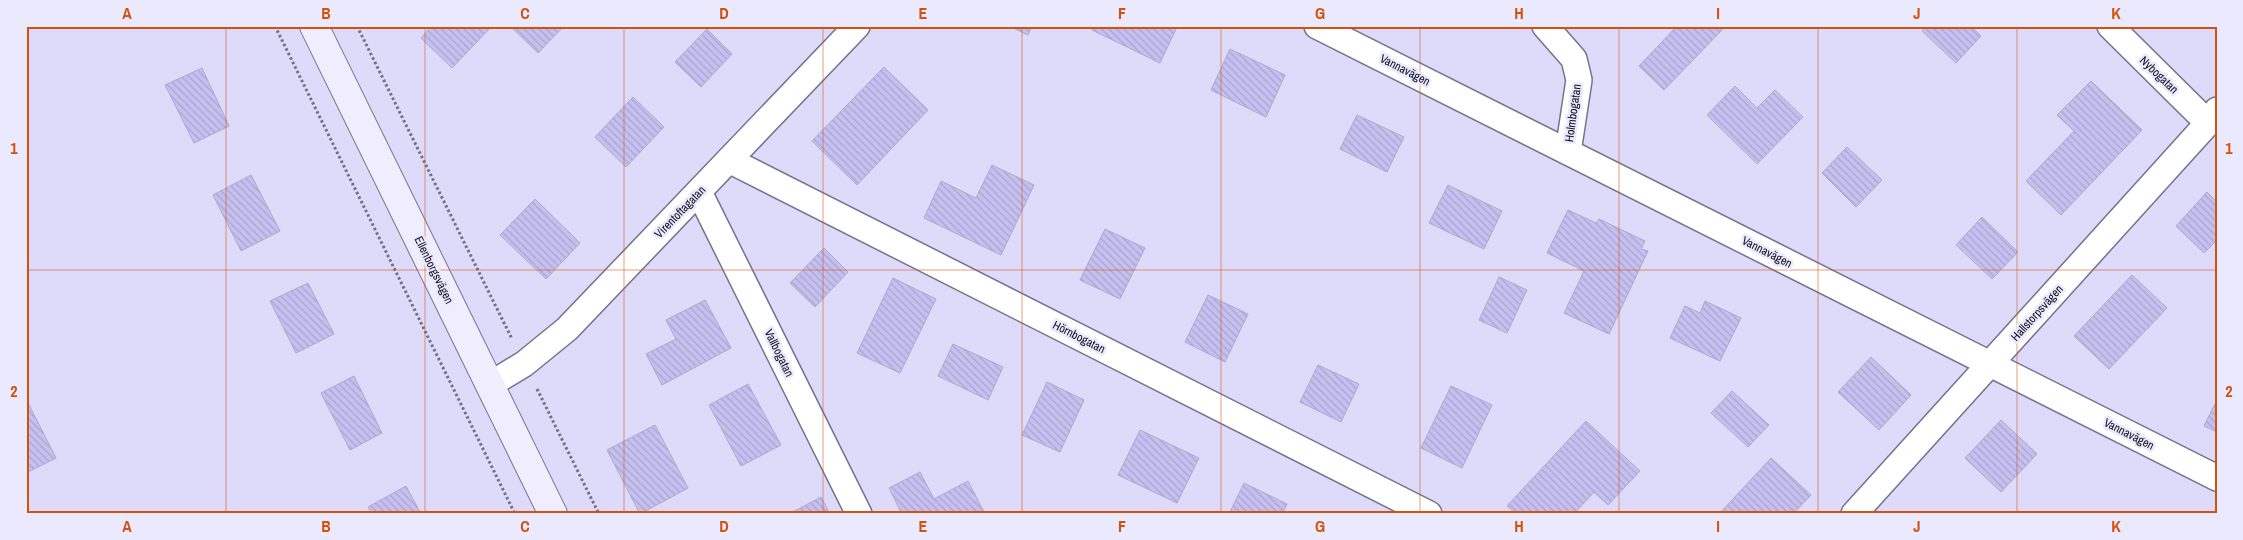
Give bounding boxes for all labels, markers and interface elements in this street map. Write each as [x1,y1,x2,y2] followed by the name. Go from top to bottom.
[122,2,132,24] text: A
[321,2,331,24] text: B
[520,2,530,24] text: C
[719,2,729,24] text: D
[919,2,928,24] text: E
[1118,2,1126,24] text: F
[1315,2,1325,24] text: G
[1514,2,1524,24] text: H
[1716,2,1720,24] text: I
[1913,2,1921,24] text: J
[2111,2,2121,24] text: K
[1377,50,1433,90] street label: Vannavägen
[2136,53,2182,97] street label: Nybogatan
[1561,83,1585,143] street label: Holmbogatan
[10,137,18,159] text: 1
[2225,137,2233,159] text: 1
[651,182,709,242] street label: Virentoftagatan
[1739,232,1795,272] street label: Vannavägen
[411,234,457,306] street label: Ellenborgsvägen
[2007,281,2067,345] street label: Hallstorpsvägen
[1050,317,1108,357] street label: Hörnbogatan
[761,326,797,380] street label: Vallbogatan
[10,380,18,402] text: 2
[2225,380,2233,402] text: 2
[2101,414,2157,454] street label: Vannavägen
[122,515,132,537] text: A
[321,515,331,537] text: B
[520,515,530,537] text: C
[719,515,729,537] text: D
[919,515,928,537] text: E
[1118,515,1126,537] text: F
[1315,515,1325,537] text: G
[1514,515,1524,537] text: H
[1716,515,1720,537] text: I
[1913,515,1921,537] text: J
[2111,515,2121,537] text: K

